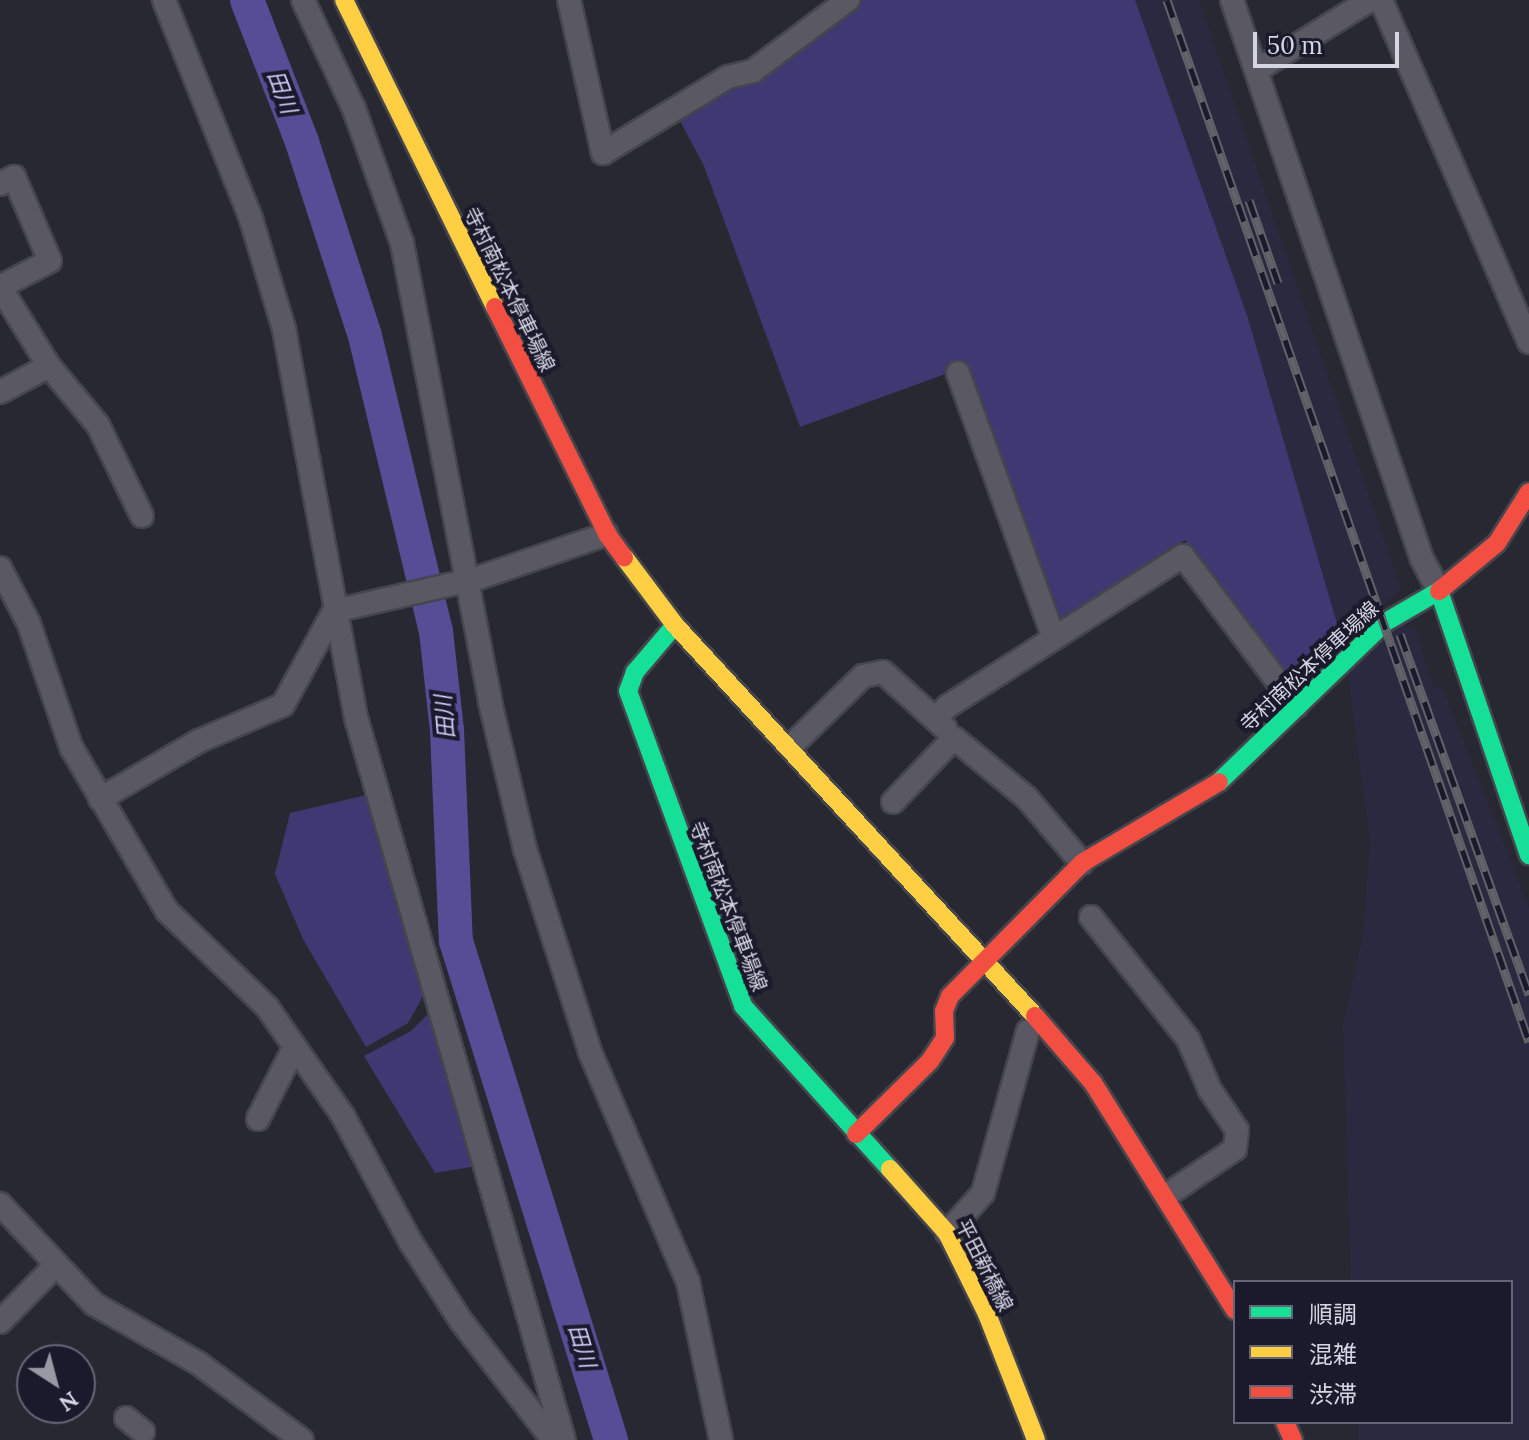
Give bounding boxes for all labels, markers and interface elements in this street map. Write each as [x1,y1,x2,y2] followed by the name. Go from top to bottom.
[1257,16,1403,66] scale bar
[1267,30,1323,61] text: 50 m
[262,67,302,117] water label: 田川
[460,203,560,375] street label: 寺村南松本停車場線
[1235,596,1383,736] street label: 寺村南松本停車場線
[430,694,460,740] water label: 田川
[686,818,772,994] street label: 寺村南松本停車場線
[952,1215,1018,1315] street label: 平田新橋線
[1233,1280,1513,1424] legend
[1309,1299,1357,1330] text: 順調
[563,1321,601,1371] water label: 田川
[1309,1339,1357,1370] text: 混雑
[16,1344,96,1424] north arrow
[1309,1379,1357,1410] text: 渋滞
[54,1385,84,1418] text: N

